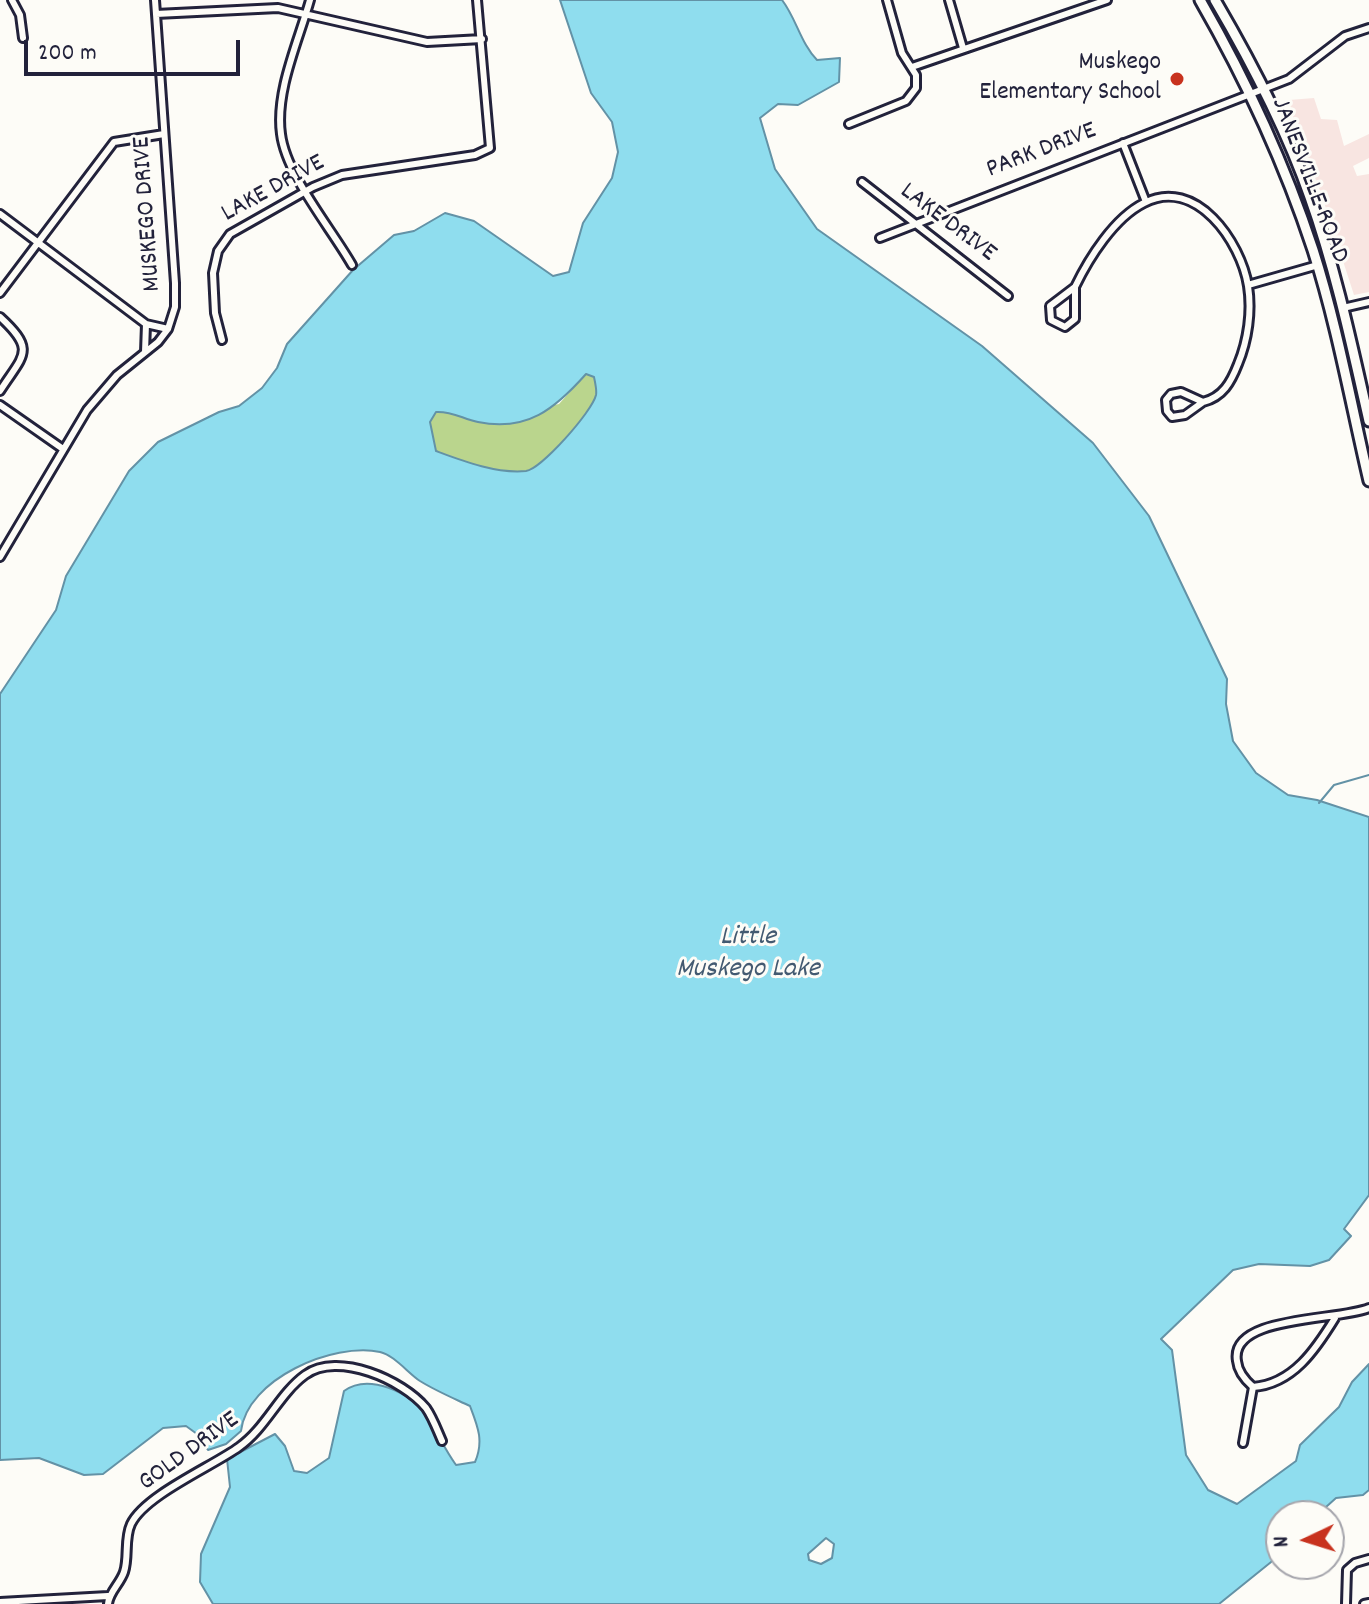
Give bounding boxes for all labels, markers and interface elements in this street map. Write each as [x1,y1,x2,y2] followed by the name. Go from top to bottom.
[28,24,244,74] scale bar
[38,37,97,71] text: 200 m
[979,48,1161,110] place label: Muskego Elementary School
[1168,70,1186,88] marker: Muskego Elementary School
[1262,94,1354,268] street label: JANESVILLE ROAD
[983,117,1101,187] street label: PARK DRIVE
[128,135,170,293] street label: MUSKEGO DRIVE
[217,149,331,231] street label: LAKE DRIVE
[892,178,1002,270] street label: LAKE DRIVE
[676,922,820,988] water label: Little Muskego Lake
[134,1406,246,1500] street label: GOLD DRIVE
[1265,1500,1345,1580] north arrow
[1267,1535,1298,1548] text: N

